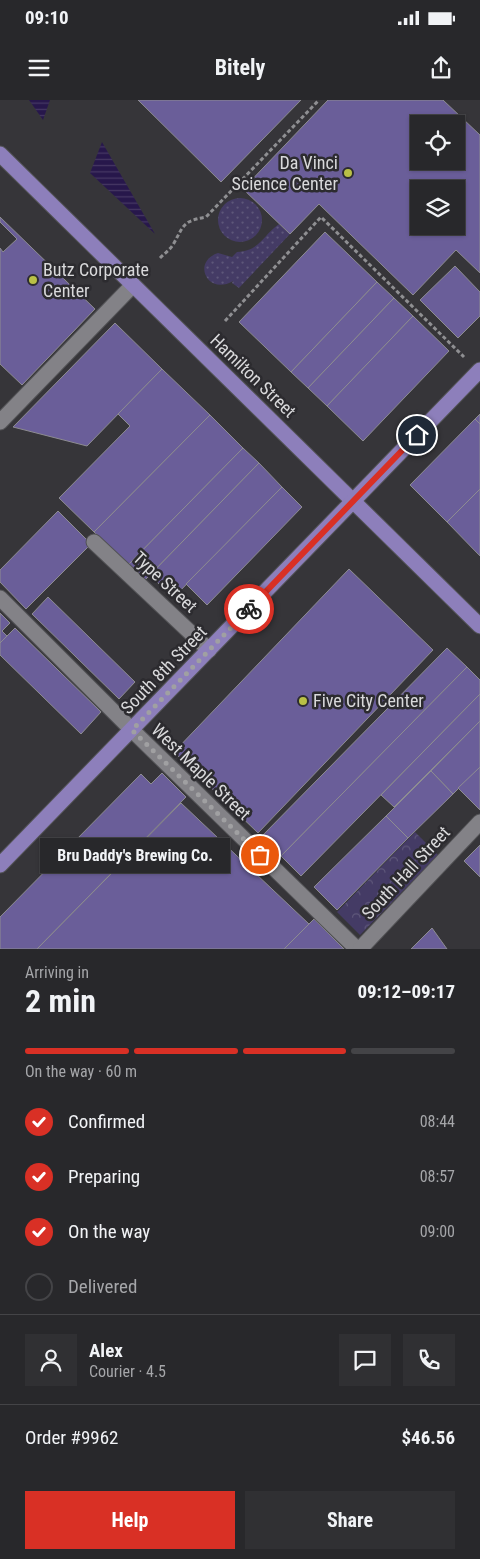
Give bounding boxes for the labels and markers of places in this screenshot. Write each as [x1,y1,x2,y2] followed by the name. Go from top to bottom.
[232,152,339,194] place label: Da Vinci Science Center
[342,167,354,179] marker: Da Vinci Science Center
[43,259,149,301] place label: Butz Corporate Center
[27,274,39,286] marker: Butz Corporate Center
[396,414,438,456] pin
[313,690,424,711] place label: Five City Center
[297,695,309,707] marker: Five City Center
[239,834,281,876] pin
[40,838,230,872] callout: Bru Daddy's Brewing Co.

